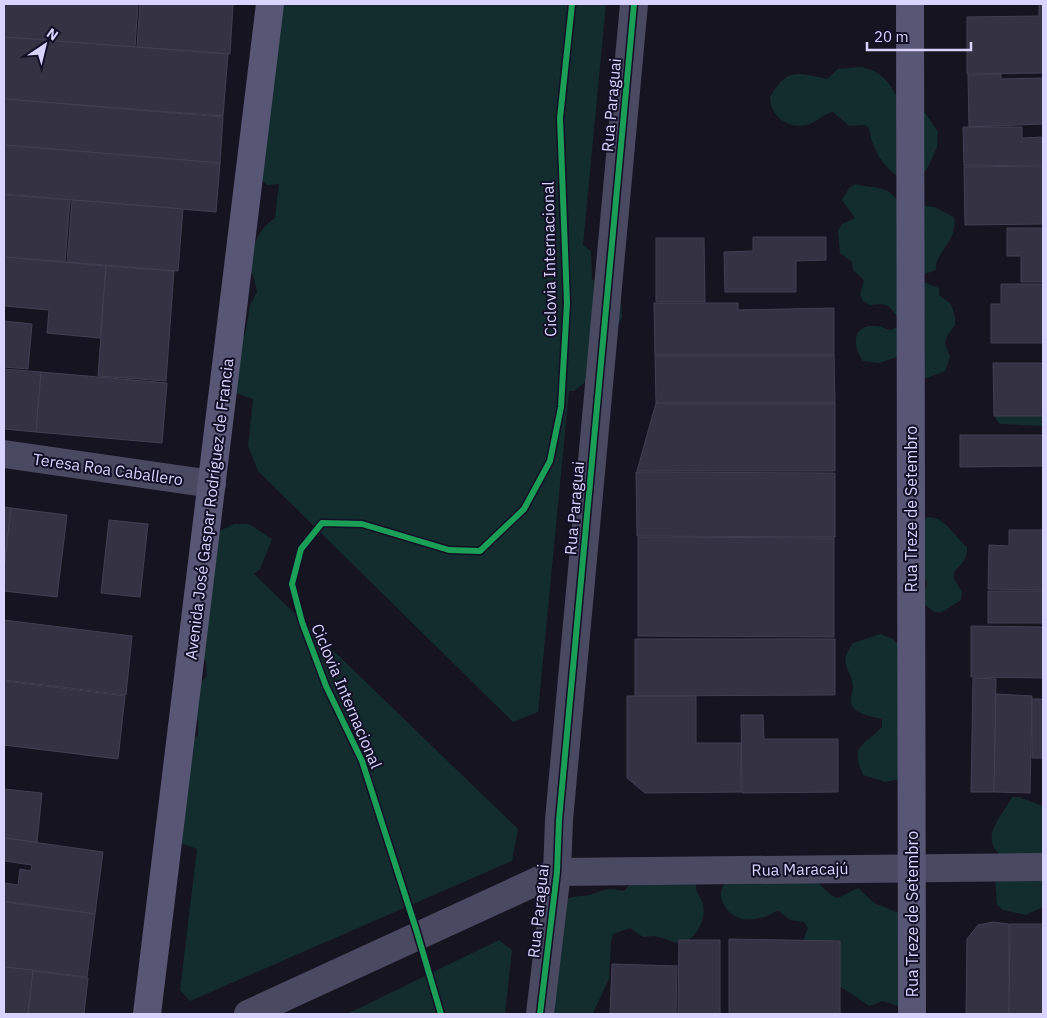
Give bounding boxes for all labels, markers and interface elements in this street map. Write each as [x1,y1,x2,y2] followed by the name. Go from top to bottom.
[20,20,70,70] north arrow
[867,20,971,52] scale bar
[43,24,62,45] text: N
[874,27,909,46] text: 20 m
[597,57,625,153] street label: Rua Paraguai
[538,181,560,337] street label: Ciclovia Internacional
[181,357,237,661] street label: Avenida José Gaspar Rodríguez de Francia
[901,426,921,592] street label: Rua Treze de Setembro
[32,449,184,489] street label: Teresa Roa Caballero
[560,460,588,556] street label: Rua Paraguai
[307,620,387,772] street label: Ciclovia Internacional
[902,831,922,997] street label: Rua Treze de Setembro
[751,858,849,880] street label: Rua Maracajú
[523,863,553,959] street label: Rua Paraguai

